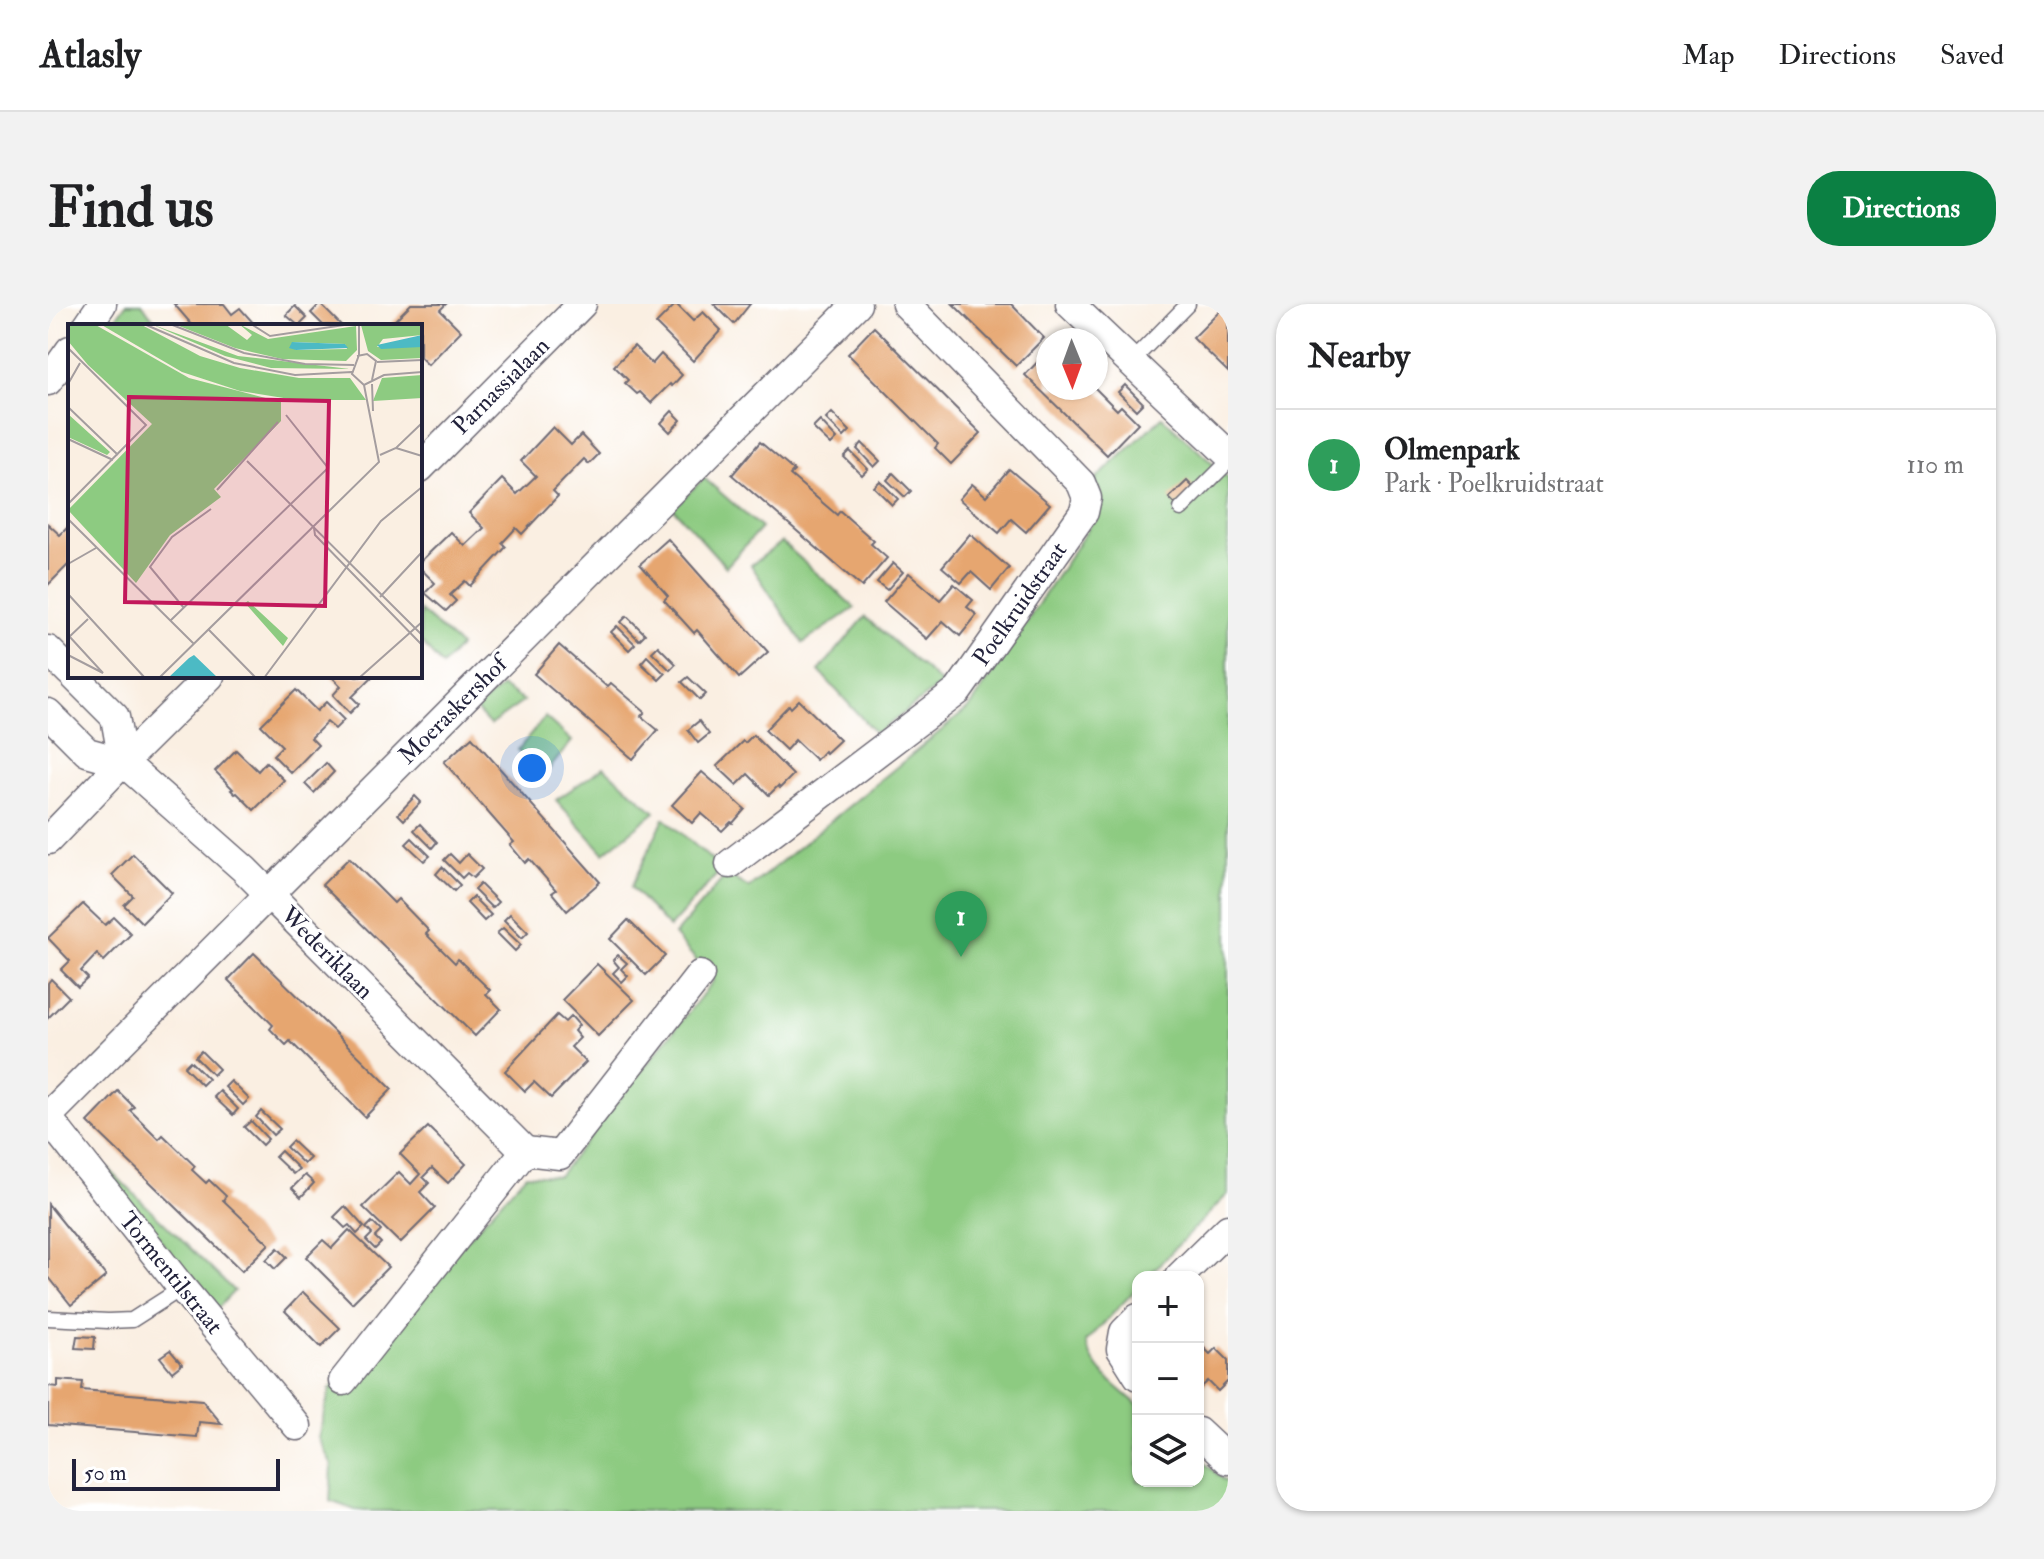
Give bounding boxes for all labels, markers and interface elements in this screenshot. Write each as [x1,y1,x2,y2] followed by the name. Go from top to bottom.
[40,31,141,79] text: Atlasly
[1682,38,1735,73] text: Map
[1779,38,1896,73] text: Directions
[1940,38,2004,73] text: Saved
[1807,171,1996,246] button: Directions
[48,173,214,244] text: Find us
[68,324,422,678] inset map
[1036,328,1108,400] north arrow
[446,331,556,441] street label: Parnassialaan
[1308,335,1410,378] text: Nearby
[1384,431,1520,468] text: Olmenpark
[1329,449,1339,481] text: 1
[1907,449,1964,481] text: 110 m
[1384,468,1604,500] text: Park · Poelkruidstraat
[966,536,1074,672] street label: Poelkruidstraat
[392,647,516,771] street label: Moeraskershof
[512,748,552,788] your location
[935,891,987,957] pin: 1
[273,899,380,1006] street label: Wederiklaan
[112,1205,230,1341] street label: Tormentilstraat
[1132,1271,1204,1487] map controls
[1132,1271,1204,1343] button: +
[1132,1343,1204,1415] button: −
[1132,1415,1204,1487] button: layers
[72,1455,280,1491] scale bar
[84,1459,126,1487] text: 50 m

